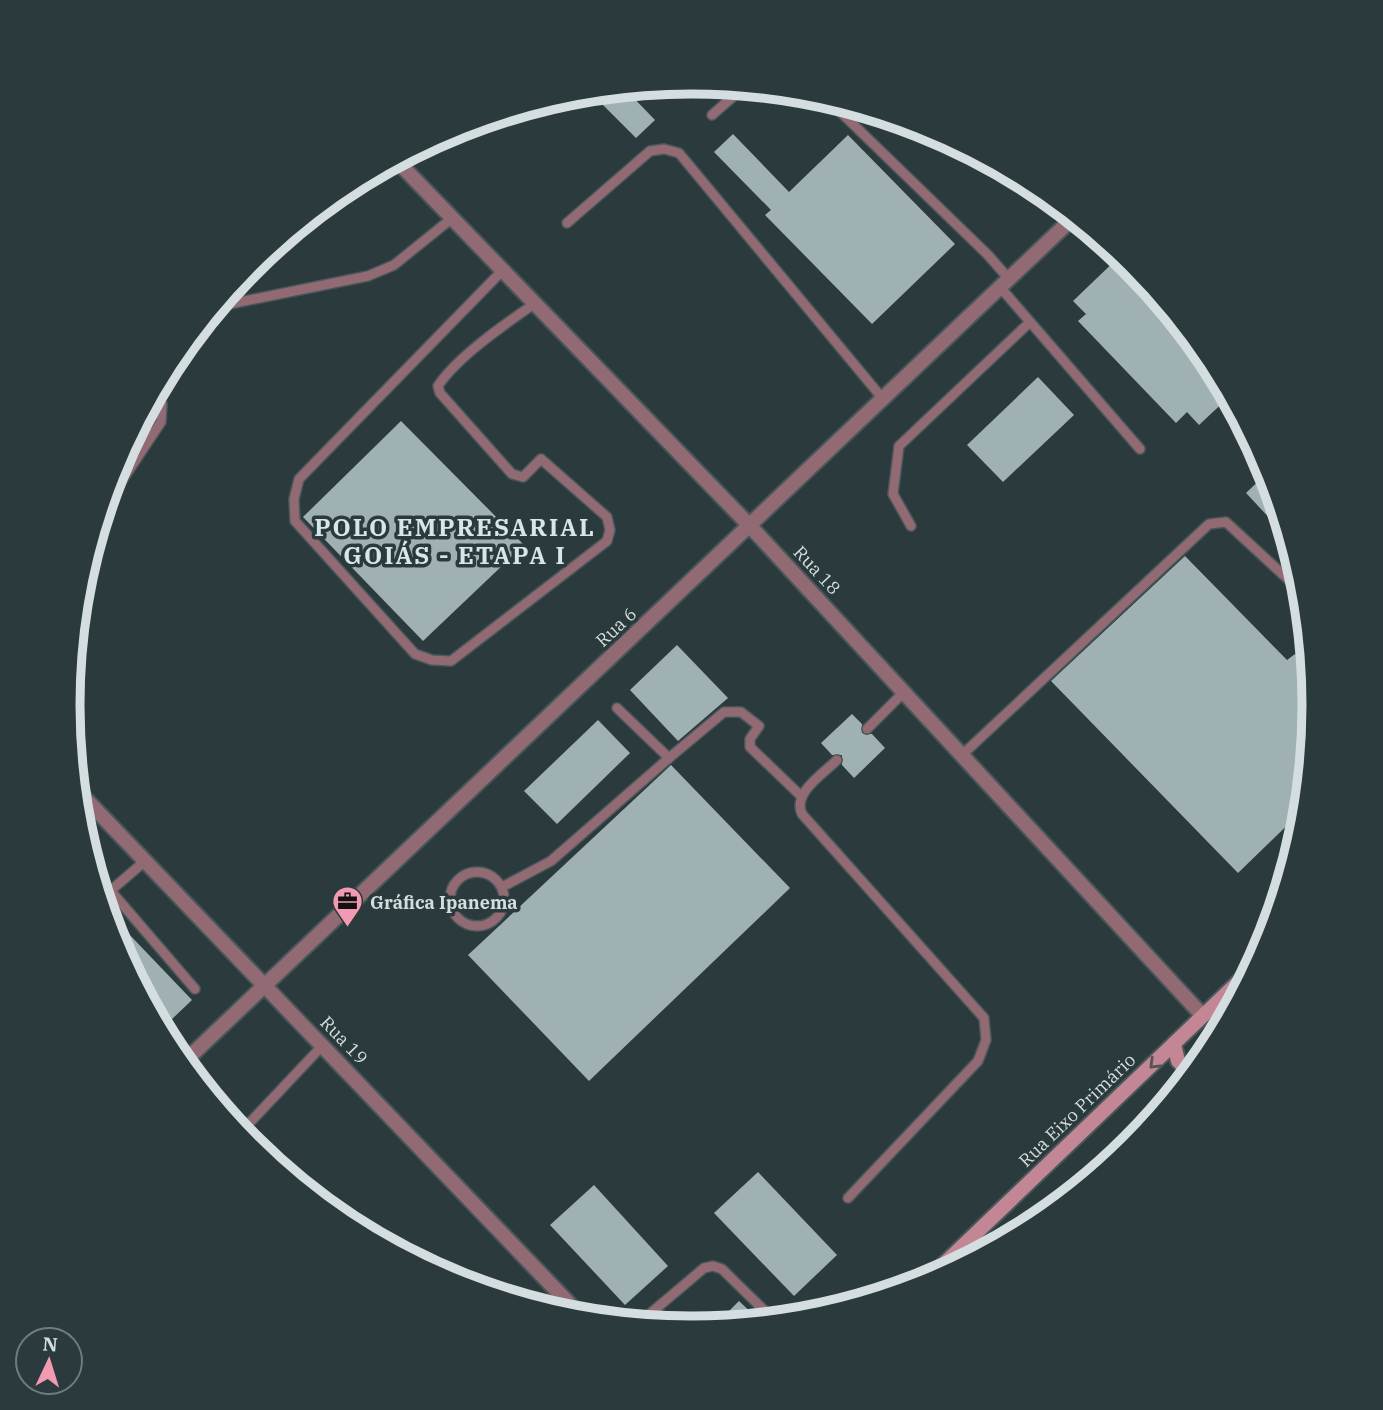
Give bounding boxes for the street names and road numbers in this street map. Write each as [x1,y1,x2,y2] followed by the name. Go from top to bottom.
[789,541,845,599] street label: Rua 18
[591,602,641,652] street label: Rua 6
[315,1011,373,1069] street label: Rua 19
[1014,1048,1140,1172] street label: Rua Eixo Primário

